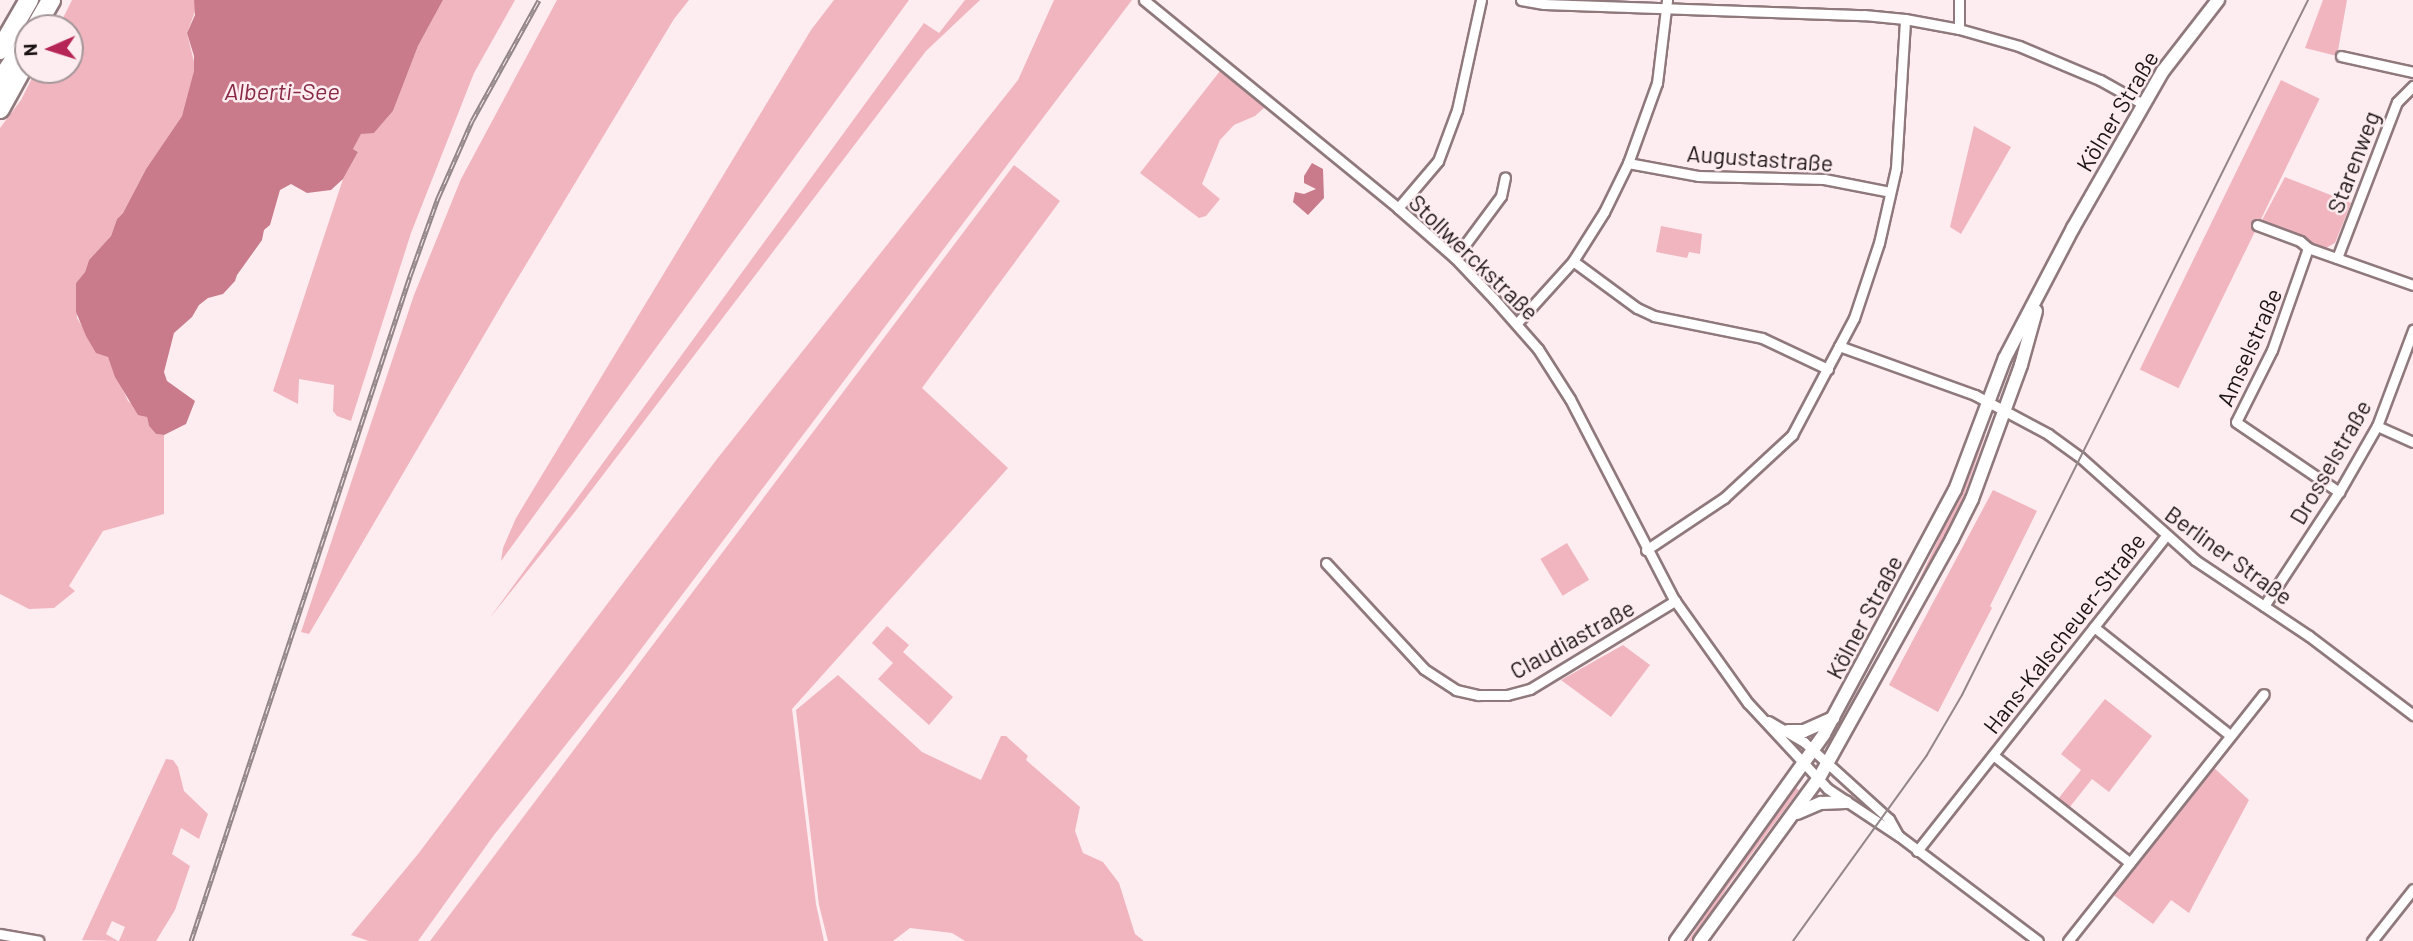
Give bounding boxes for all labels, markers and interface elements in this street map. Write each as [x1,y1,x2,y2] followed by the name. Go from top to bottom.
[14,14,84,84] north arrow
[18,43,41,57] text: N
[2070,46,2164,176] street label: Kölner Straße
[224,77,340,105] water label: Alberti-See
[2321,107,2385,217] street label: Starenweg
[1686,139,1834,177] street label: Augustastraße
[1404,188,1544,326] street label: Stollwerckstraße
[2211,284,2287,410] street label: Amselstraße
[2283,395,2377,529] street label: Drosselstraße
[2160,500,2298,610] street label: Berliner Straße
[1977,527,2151,739] street label: Hans-Kalscheuer-Straße
[1820,551,1908,683] street label: Kölner Straße
[1505,593,1639,685] street label: Claudiastraße

